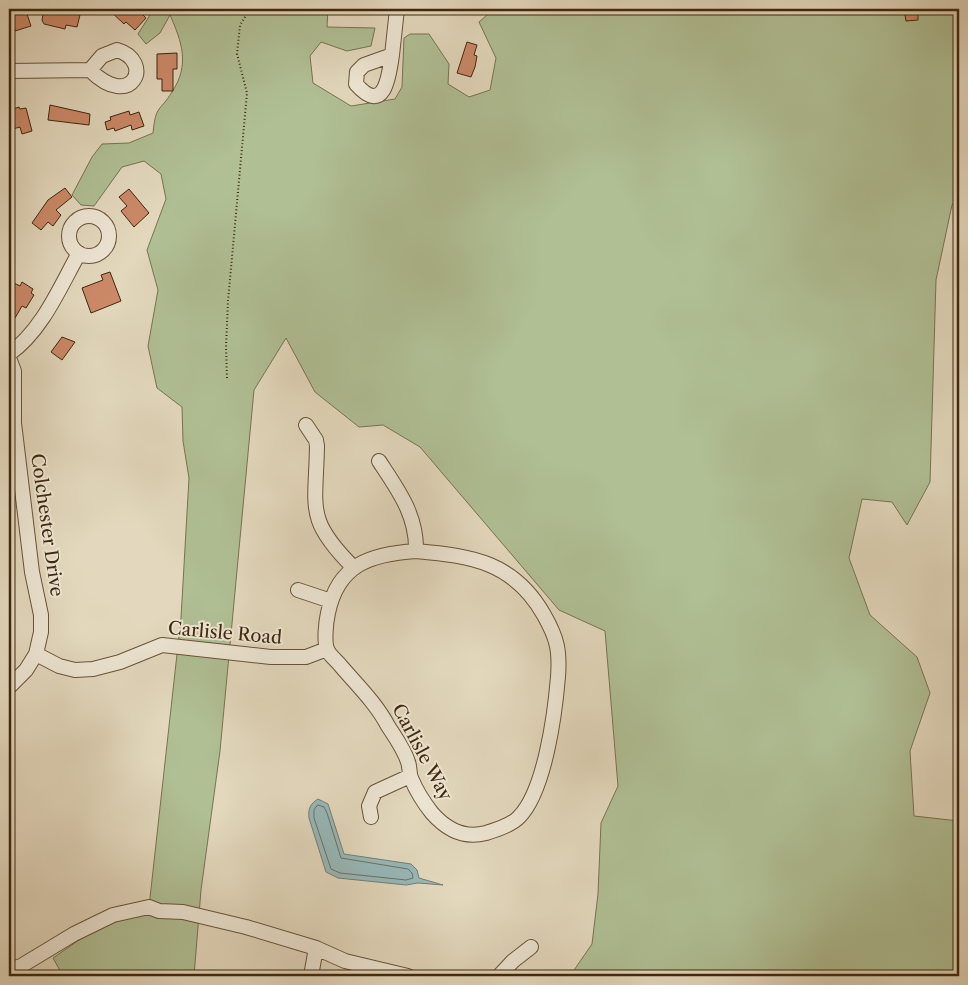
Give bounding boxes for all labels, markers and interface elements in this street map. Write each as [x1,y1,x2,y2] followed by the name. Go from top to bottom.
[26,452,68,598] street label: Colchester Drive
[167,617,283,649] street label: Carlisle Road
[387,700,457,805] street label: Carlisle Way

